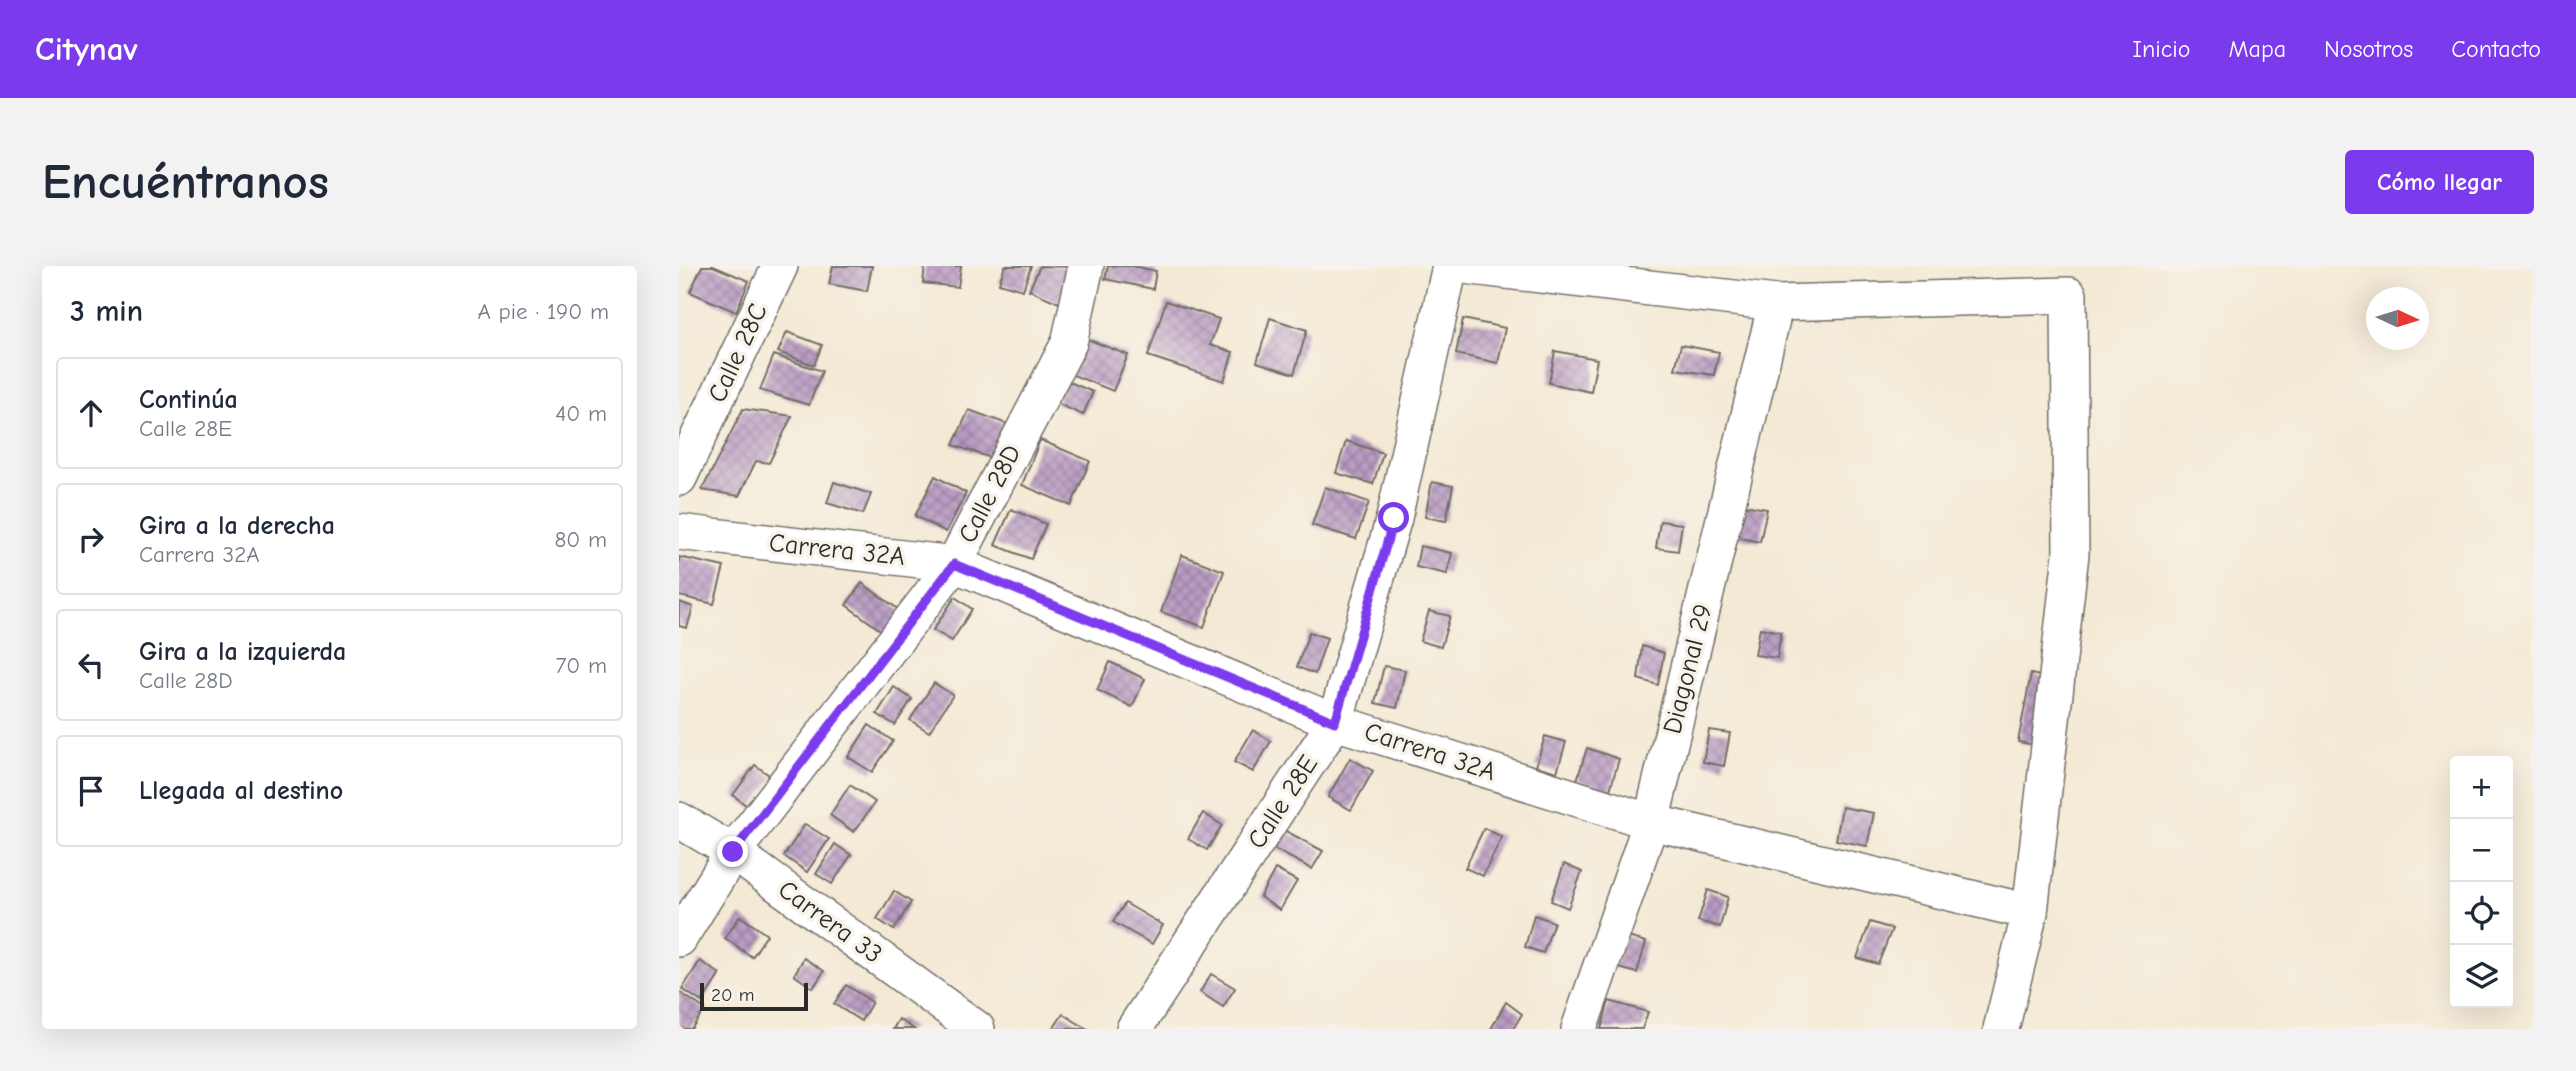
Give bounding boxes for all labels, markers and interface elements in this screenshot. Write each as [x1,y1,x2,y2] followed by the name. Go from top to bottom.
[35,30,138,68] text: Citynav
[2133,35,2190,63] text: Inicio
[2228,35,2286,63] text: Mapa
[2324,35,2413,63] text: Nosotros
[2451,35,2541,63] text: Contacto
[2345,150,2534,214] button: Cómo llegar
[42,154,329,210] text: Encuéntranos
[2366,287,2429,350] north arrow
[70,294,143,329] text: 3 min
[478,298,609,325] text: A pie · 190 m
[702,299,774,407] street label: Calle 28C
[139,385,238,415] text: Continúa
[72,394,110,432] icon: ahead
[555,400,607,427] text: 40 m
[139,415,232,442] text: Calle 28E
[953,440,1027,548] street label: Calle 28D
[1378,502,1409,533] route start
[139,511,335,541] text: Gira a la derecha
[72,520,110,558] icon: right
[554,526,607,553] text: 80 m
[768,528,906,572] street label: Carrera 32A
[139,541,260,568] text: Carrera 32A
[1657,601,1719,737] street label: Diagonal 29
[139,637,346,667] text: Gira a la izquierda
[72,646,110,684] icon: left
[555,652,607,679] text: 70 m
[139,667,233,694] text: Calle 28D
[1361,717,1499,787] street label: Carrera 32A
[1242,750,1324,854] street label: Calle 28E
[2450,756,2513,1008] map controls
[2450,756,2513,819] button: +
[72,772,110,810] icon: arrive
[139,776,343,806] text: Llegada al destino
[2450,819,2513,882] button: −
[717,836,748,867] route end
[772,874,888,970] street label: Carrera 33
[2450,882,2513,945] button: locate
[2450,945,2513,1008] button: layers
[700,980,809,1012] scale bar
[711,984,755,1006] text: 20 m

